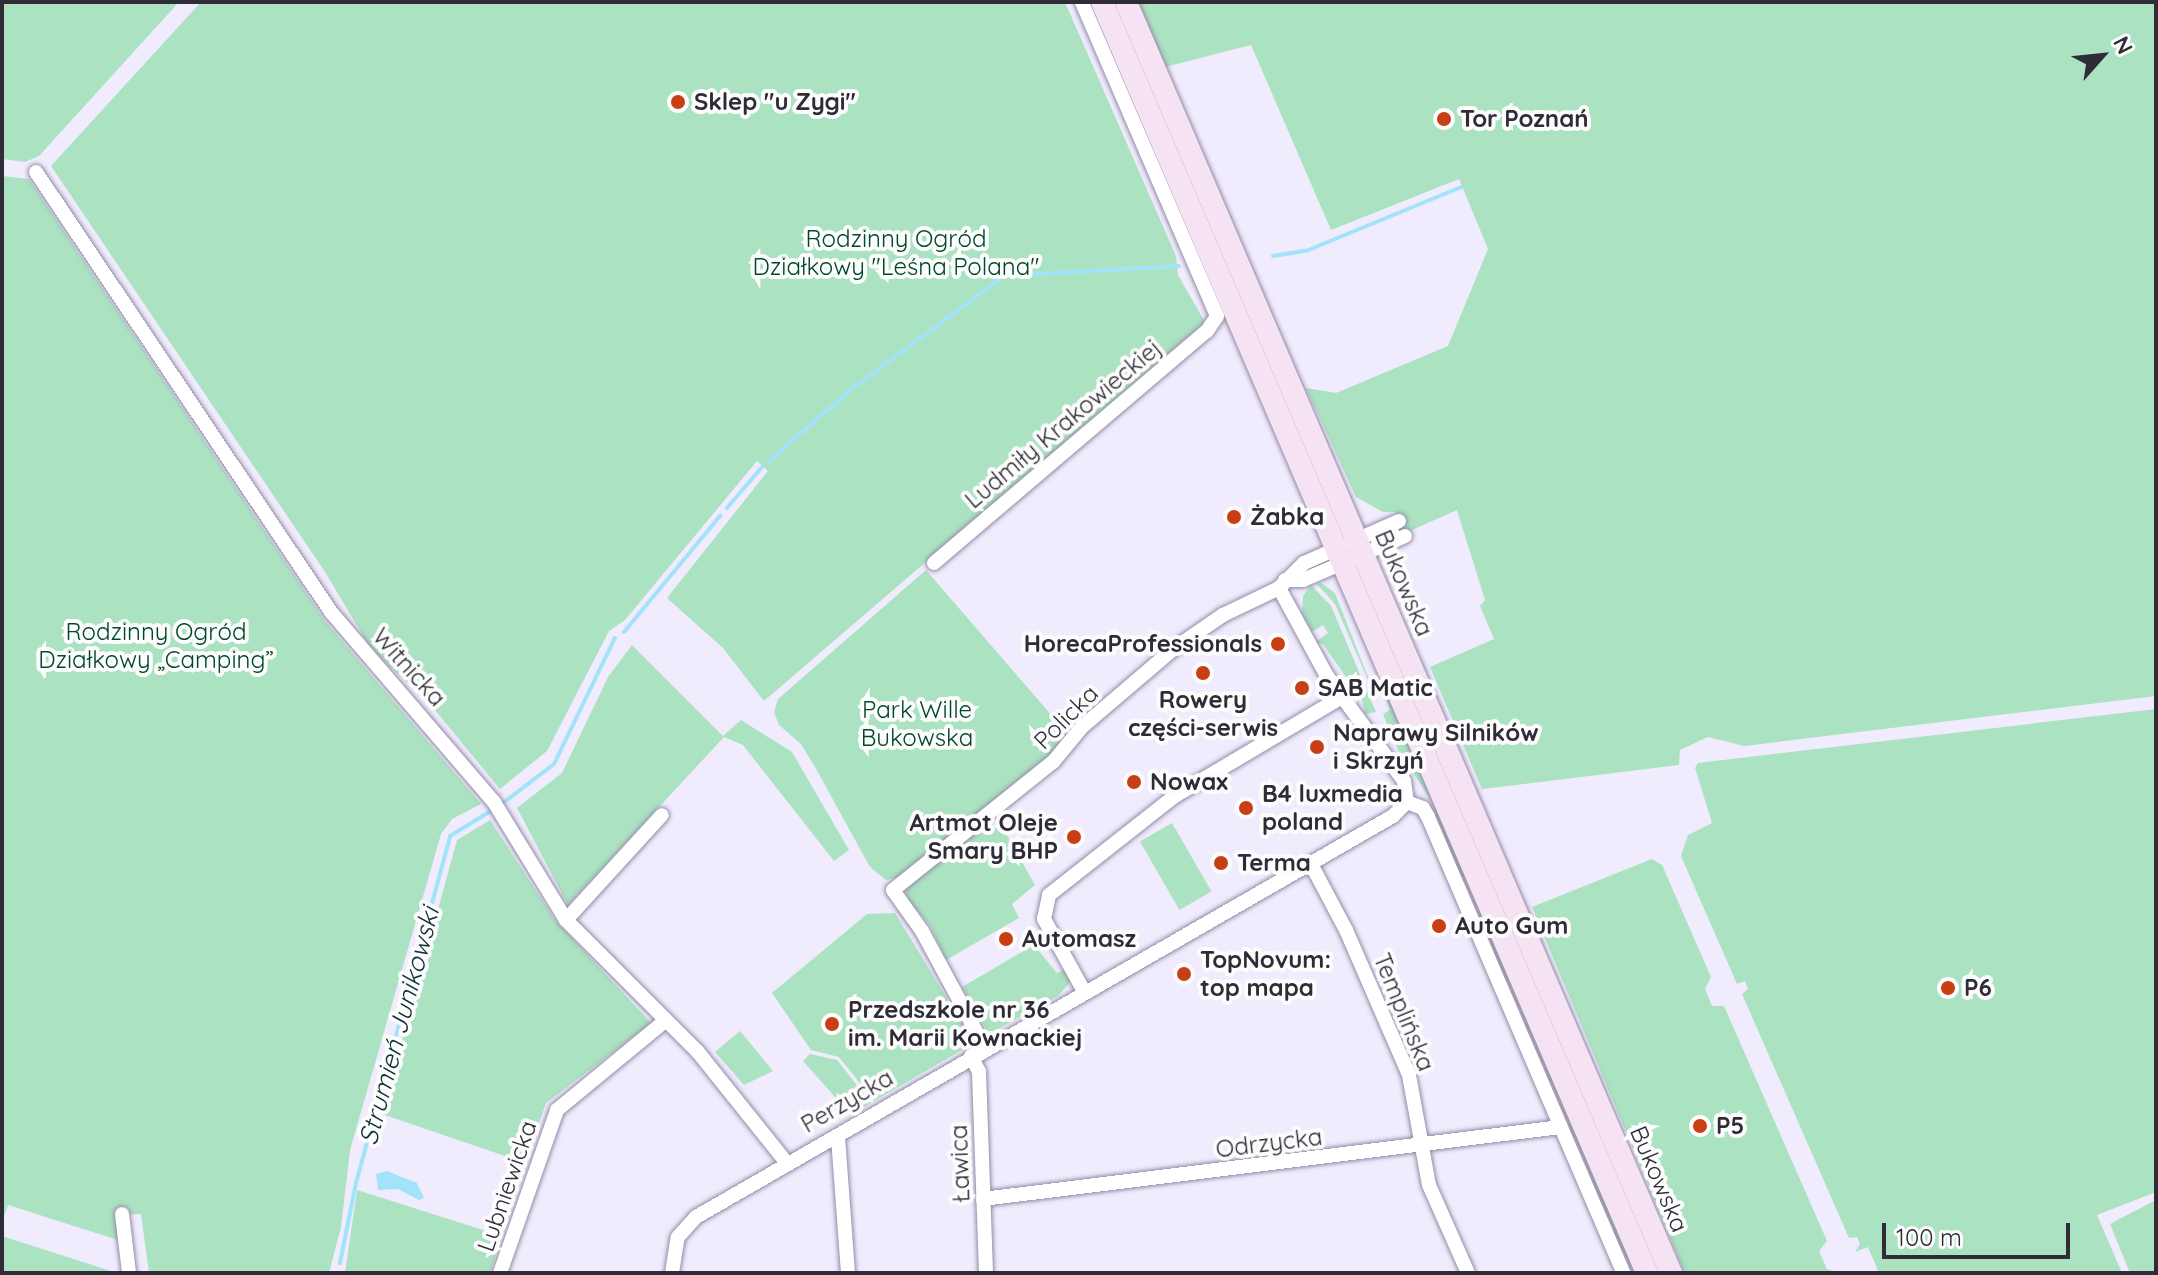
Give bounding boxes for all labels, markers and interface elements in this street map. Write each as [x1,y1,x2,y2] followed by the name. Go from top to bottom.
[2062,16,2142,96] north arrow
[2107,32,2140,59] text: N
[694,88,856,116] place label: Sklep "u Zygi"
[669,93,687,111] marker: Sklep "u Zygi"
[1460,105,1589,133] place label: Tor Poznań
[1435,110,1453,128] marker: Tor Poznań
[753,225,1039,281] park label: Rodzinny Ogród Działkowy "Leśna Polana"
[959,334,1167,514] street label: Ludmiły Krakowieckiej
[1250,503,1324,531] place label: Żabka
[1225,508,1243,526] marker: Żabka
[1369,526,1439,640] street label: Bukowska
[38,618,274,674] park label: Rodzinny Ogród Działkowy „Camping”
[366,622,452,712] street label: Witnicka
[1024,630,1262,658] place label: HorecaProfessionals
[1269,635,1287,653] marker: HorecaProfessionals
[1194,664,1212,682] marker: Rowery części-serwis
[1318,674,1433,702] place label: SAB Matic
[1028,679,1104,755] street label: Policka
[1293,679,1311,697] marker: SAB Matic
[1128,686,1278,742] place label: Rowery części-serwis
[861,696,973,752] park label: Park Wille Bukowska
[1333,719,1539,775] place label: Naprawy Silników i Skrzyń
[1308,738,1326,756] marker: Naprawy Silników i Skrzyń
[1150,768,1228,796] place label: Nowax
[1125,773,1143,791] marker: Nowax
[1262,780,1403,836] place label: B4 luxmedia poland
[1237,799,1255,817] marker: B4 luxmedia poland
[909,809,1058,865] place label: Artmot Oleje Smary BHP
[1065,828,1083,846] marker: Artmot Oleje Smary BHP
[1237,849,1311,877] place label: Terma
[1212,854,1230,872] marker: Terma
[352,904,446,1148] water label: Strumień Junikowski
[1455,912,1568,940] place label: Auto Gum
[1430,917,1448,935] marker: Auto Gum
[1022,925,1136,953] place label: Automasz
[997,930,1015,948] marker: Automasz
[1200,946,1331,1002] place label: TopNovum: top mapa
[1367,949,1441,1075] street label: Templińska
[1175,965,1193,983] marker: TopNovum: top mapa
[1964,974,1992,1002] place label: P6
[1939,979,1957,997] marker: P6
[848,996,1082,1052] place label: Przedszkole nr 36 im. Marii Kownackiej
[823,1015,841,1033] marker: Przedszkole nr 36 im. Marii Kownackiej
[796,1063,898,1139] street label: Perzycka
[1716,1112,1744,1140] place label: P5
[471,1117,543,1255] street label: Lubniewicka
[1691,1117,1709,1135] marker: P5
[1214,1122,1324,1164] street label: Odrzycka
[1624,1122,1694,1236] street label: Bukowska
[944,1124,976,1204] street label: Ławica
[1886,1207,2074,1257] scale bar
[1896,1222,1962,1252] text: 100 m

